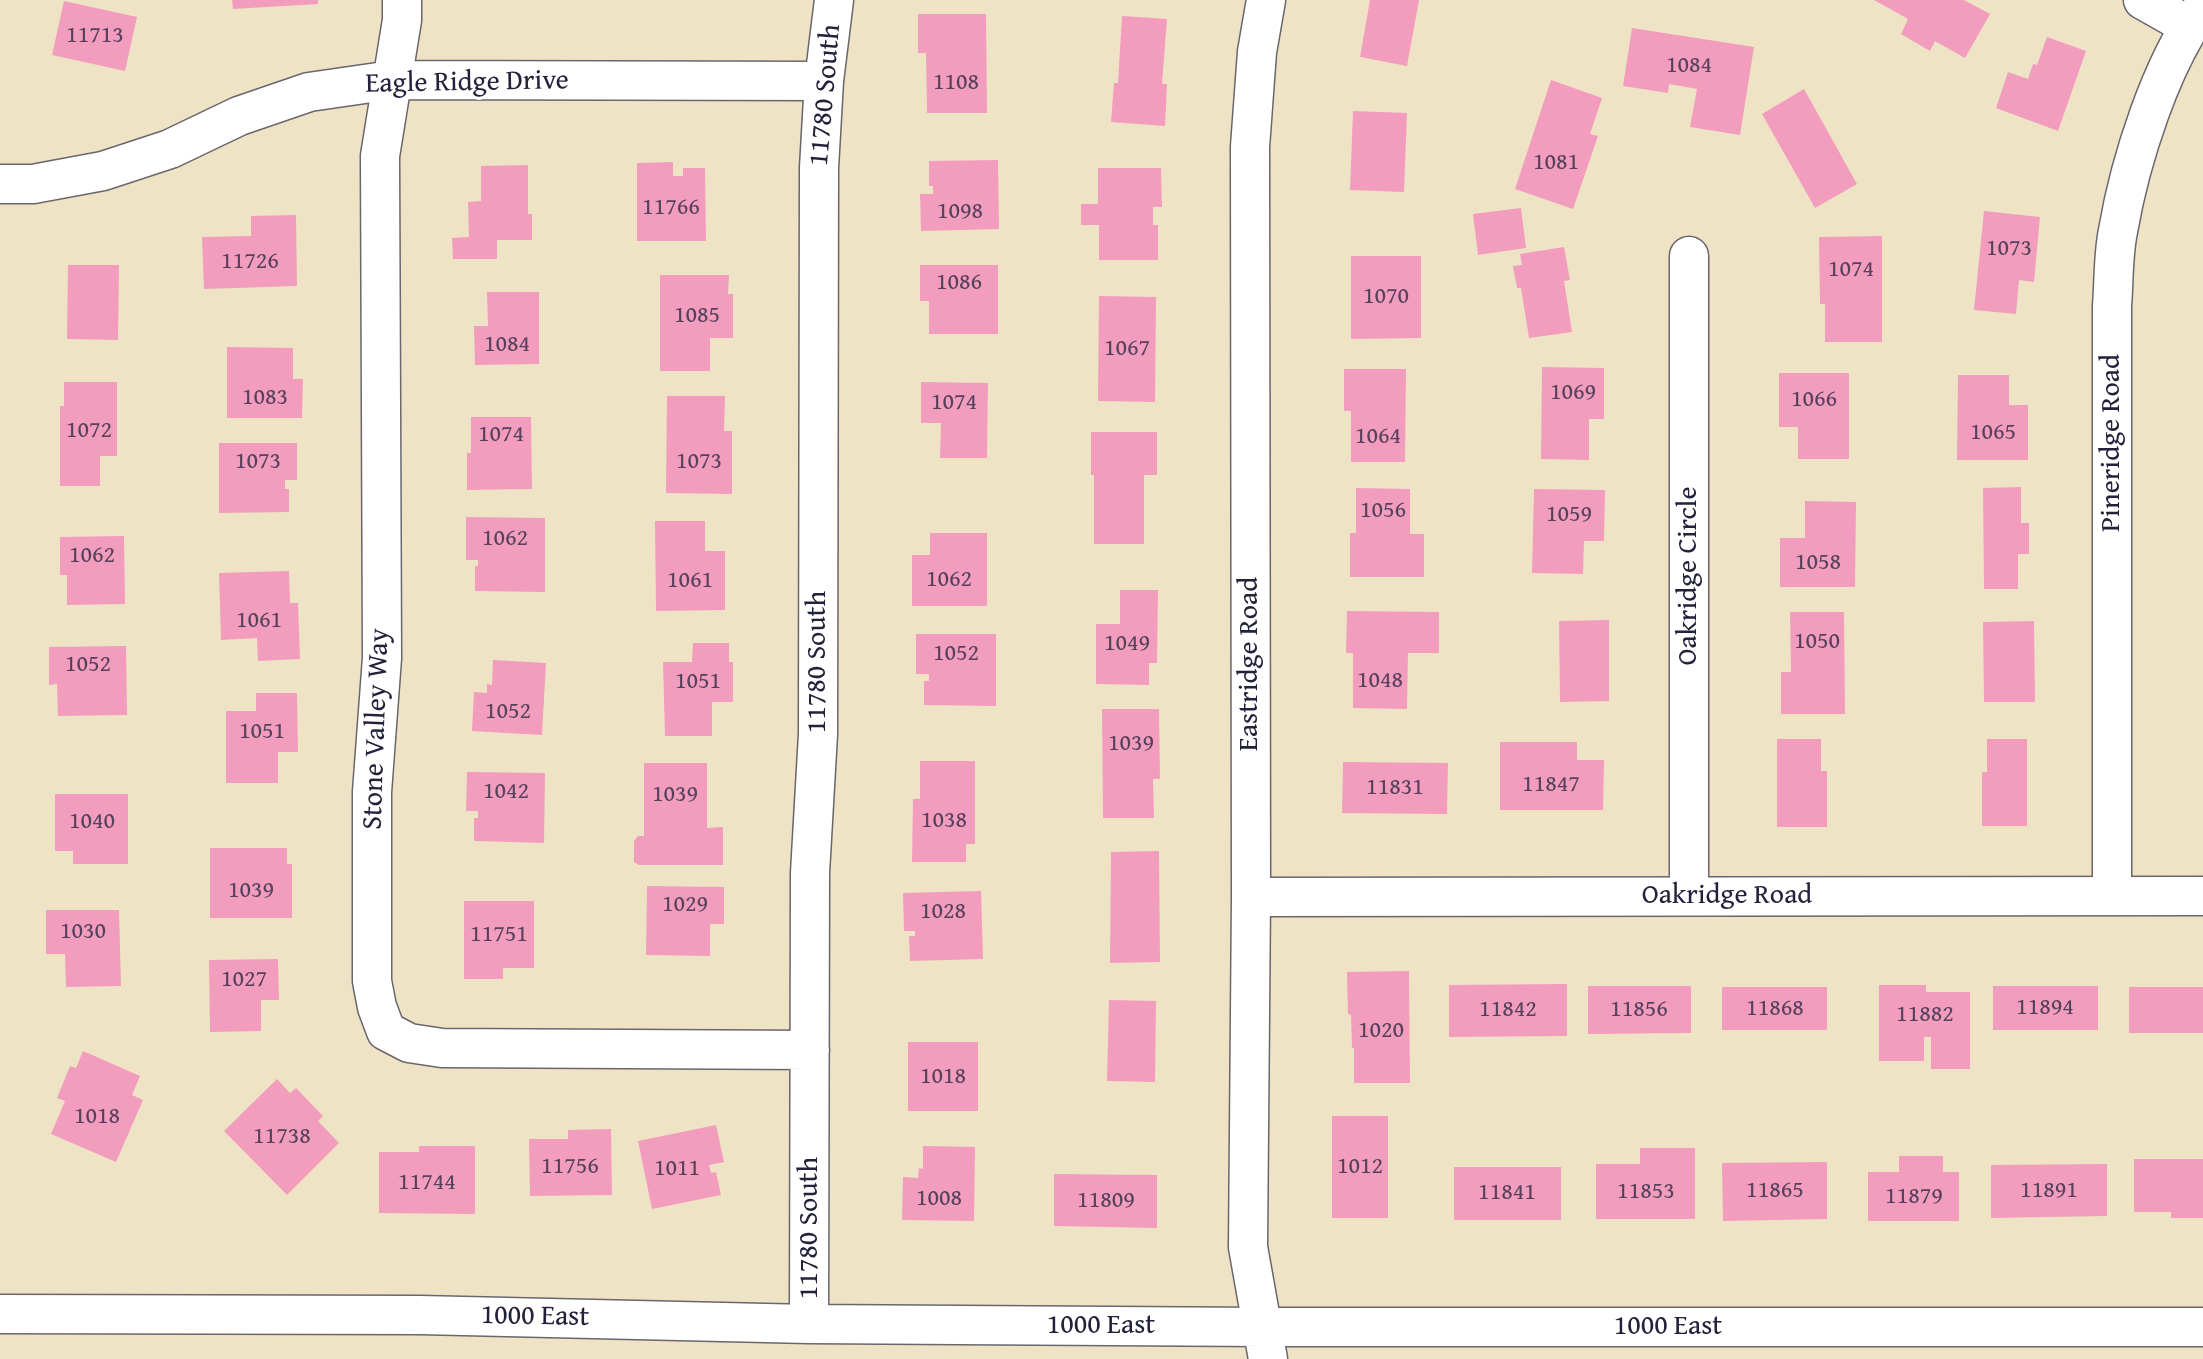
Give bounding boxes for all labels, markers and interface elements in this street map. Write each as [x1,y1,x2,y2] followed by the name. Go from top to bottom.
[66,22,124,50] house number: 11713
[803,23,849,167] street label: 11780 South
[1666,52,1712,80] house number: 1084
[365,64,569,102] street label: Eagle Ridge Drive
[933,69,979,97] house number: 1108
[1533,149,1579,177] house number: 1081
[642,194,700,222] house number: 11766
[937,198,983,226] house number: 1098
[1986,235,2032,263] house number: 1073
[221,248,279,276] house number: 11726
[1828,256,1874,284] house number: 1074
[936,269,982,297] house number: 1086
[1363,283,1409,311] house number: 1070
[674,302,720,330] house number: 1085
[484,331,530,359] house number: 1084
[1104,335,1150,363] house number: 1067
[2095,354,2129,532] street label: Pineridge Road
[1550,379,1596,407] house number: 1069
[242,384,288,412] house number: 1083
[1791,386,1837,414] house number: 1066
[931,389,977,417] house number: 1074
[66,417,112,445] house number: 1072
[1970,419,2016,447] house number: 1065
[478,421,524,449] house number: 1074
[1355,423,1401,451] house number: 1064
[235,448,281,476] house number: 1073
[676,448,722,476] house number: 1073
[1672,486,1706,666] street label: Oakridge Circle
[1360,497,1406,525] house number: 1056
[1546,501,1592,529] house number: 1059
[482,525,528,553] house number: 1062
[69,542,115,570] house number: 1062
[1795,549,1841,577] house number: 1058
[926,566,972,594] house number: 1062
[667,567,713,595] house number: 1061
[1233,577,1267,751] street label: Eastridge Road
[801,591,835,733] street label: 11780 South
[236,607,282,635] house number: 1061
[357,628,397,830] street label: Stone Valley Way
[1794,628,1840,656] house number: 1050
[1104,630,1150,658] house number: 1049
[933,640,979,668] house number: 1052
[65,651,111,679] house number: 1052
[1357,667,1403,695] house number: 1048
[675,668,721,696] house number: 1051
[485,698,531,726] house number: 1052
[239,718,285,746] house number: 1051
[1108,730,1154,758] house number: 1039
[1522,771,1580,799] house number: 11847
[1366,774,1424,802] house number: 11831
[483,778,529,806] house number: 1042
[652,781,698,809] house number: 1039
[921,807,967,835] house number: 1038
[69,808,115,836] house number: 1040
[228,877,274,905] house number: 1039
[1642,879,1812,913] street label: Oakridge Road
[662,891,708,919] house number: 1029
[920,898,966,926] house number: 1028
[60,918,106,946] house number: 1030
[470,921,528,949] house number: 11751
[221,966,267,994] house number: 1027
[2016,994,2074,1022] house number: 11894
[1746,995,1804,1023] house number: 11868
[1479,996,1537,1024] house number: 11842
[1610,996,1668,1024] house number: 11856
[1896,1001,1954,1029] house number: 11882
[1358,1017,1404,1045] house number: 1020
[920,1063,966,1091] house number: 1018
[74,1103,120,1131] house number: 1018
[253,1123,311,1151] house number: 11738
[541,1153,599,1181] house number: 11756
[1337,1153,1383,1181] house number: 1012
[654,1155,700,1183] house number: 1011
[793,1157,827,1299] street label: 11780 South
[398,1169,456,1197] house number: 11744
[1746,1177,1804,1205] house number: 11865
[2020,1177,2078,1205] house number: 11891
[1617,1178,1675,1206] house number: 11853
[1478,1179,1536,1207] house number: 11841
[1885,1183,1943,1211] house number: 11879
[916,1185,962,1213] house number: 1008
[1077,1187,1135,1215] house number: 11809
[480,1299,590,1335] street label: 1000 East
[1047,1309,1155,1343] street label: 1000 East
[1614,1310,1722,1344] street label: 1000 East

